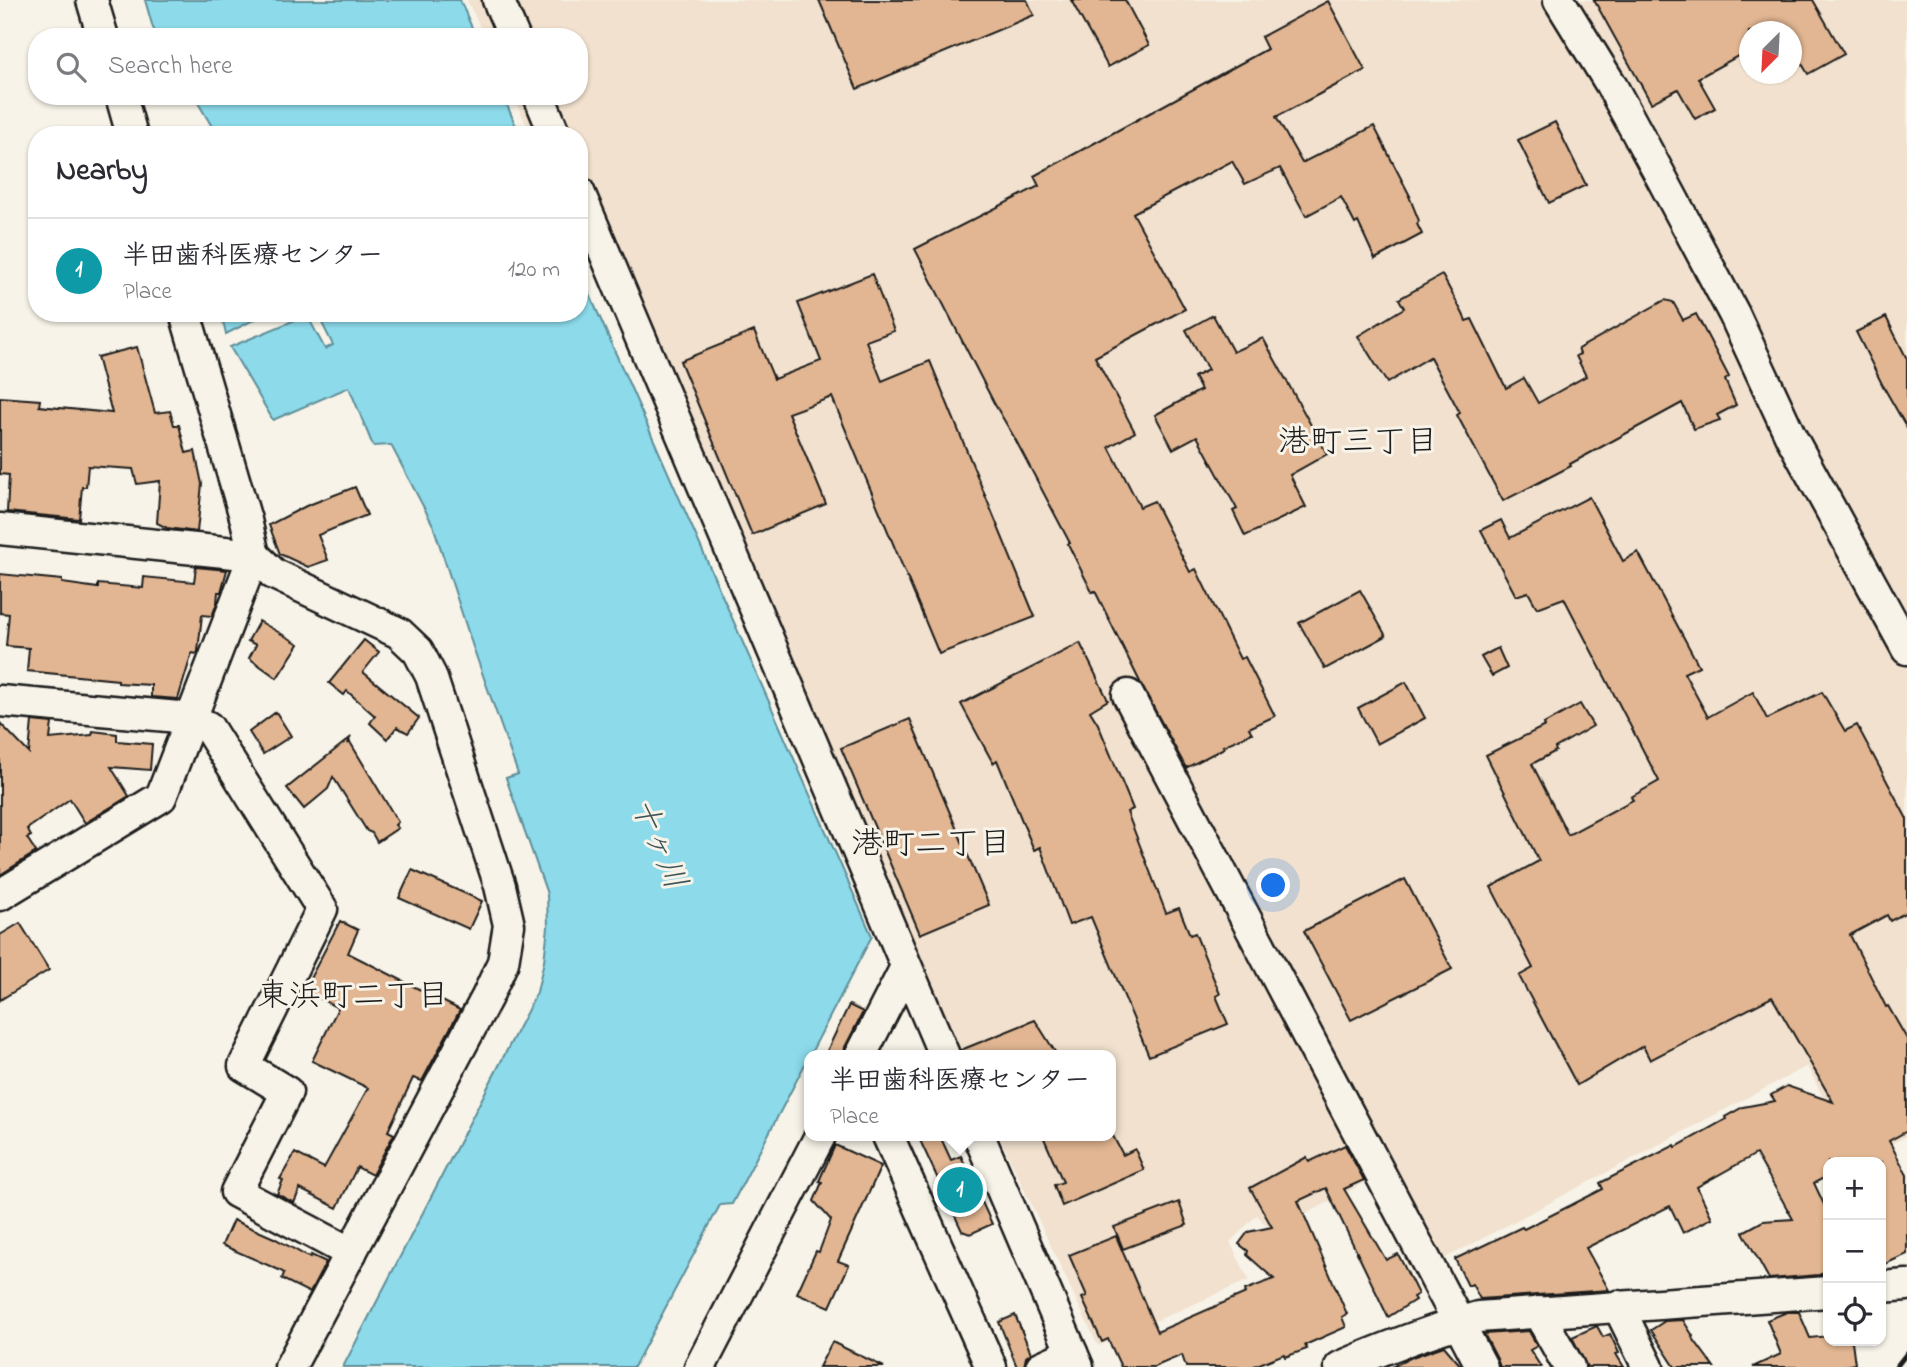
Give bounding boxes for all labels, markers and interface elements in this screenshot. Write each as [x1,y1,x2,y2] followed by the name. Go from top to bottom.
[1739,21,1802,84] north arrow
[28,28,588,105] search box
[52,48,90,86] icon: search
[108,48,233,86] text: Search here
[56,150,148,194] text: Nearby
[123,238,383,276] text: 半田歯科医療センター
[75,254,83,287] text: 1
[508,254,560,287] text: 120 m
[123,276,172,309] text: Place
[1278,420,1438,467] district label: 港町三丁目
[616,791,697,898] water label: 十ヶ川
[851,822,1011,869] district label: 港町二丁目
[1256,868,1290,902] your location
[257,974,449,1021] district label: 東浜町二丁目
[804,1050,1116,1141] popup
[830,1063,1090,1101] text: 半田歯科医療センター
[830,1101,879,1134] text: Place
[1823,1157,1886,1346] map controls
[1823,1157,1886,1220] button: +
[937,1164,983,1216] pin: 1
[1823,1220,1886,1283] button: −
[1823,1283,1886,1346] button: locate

